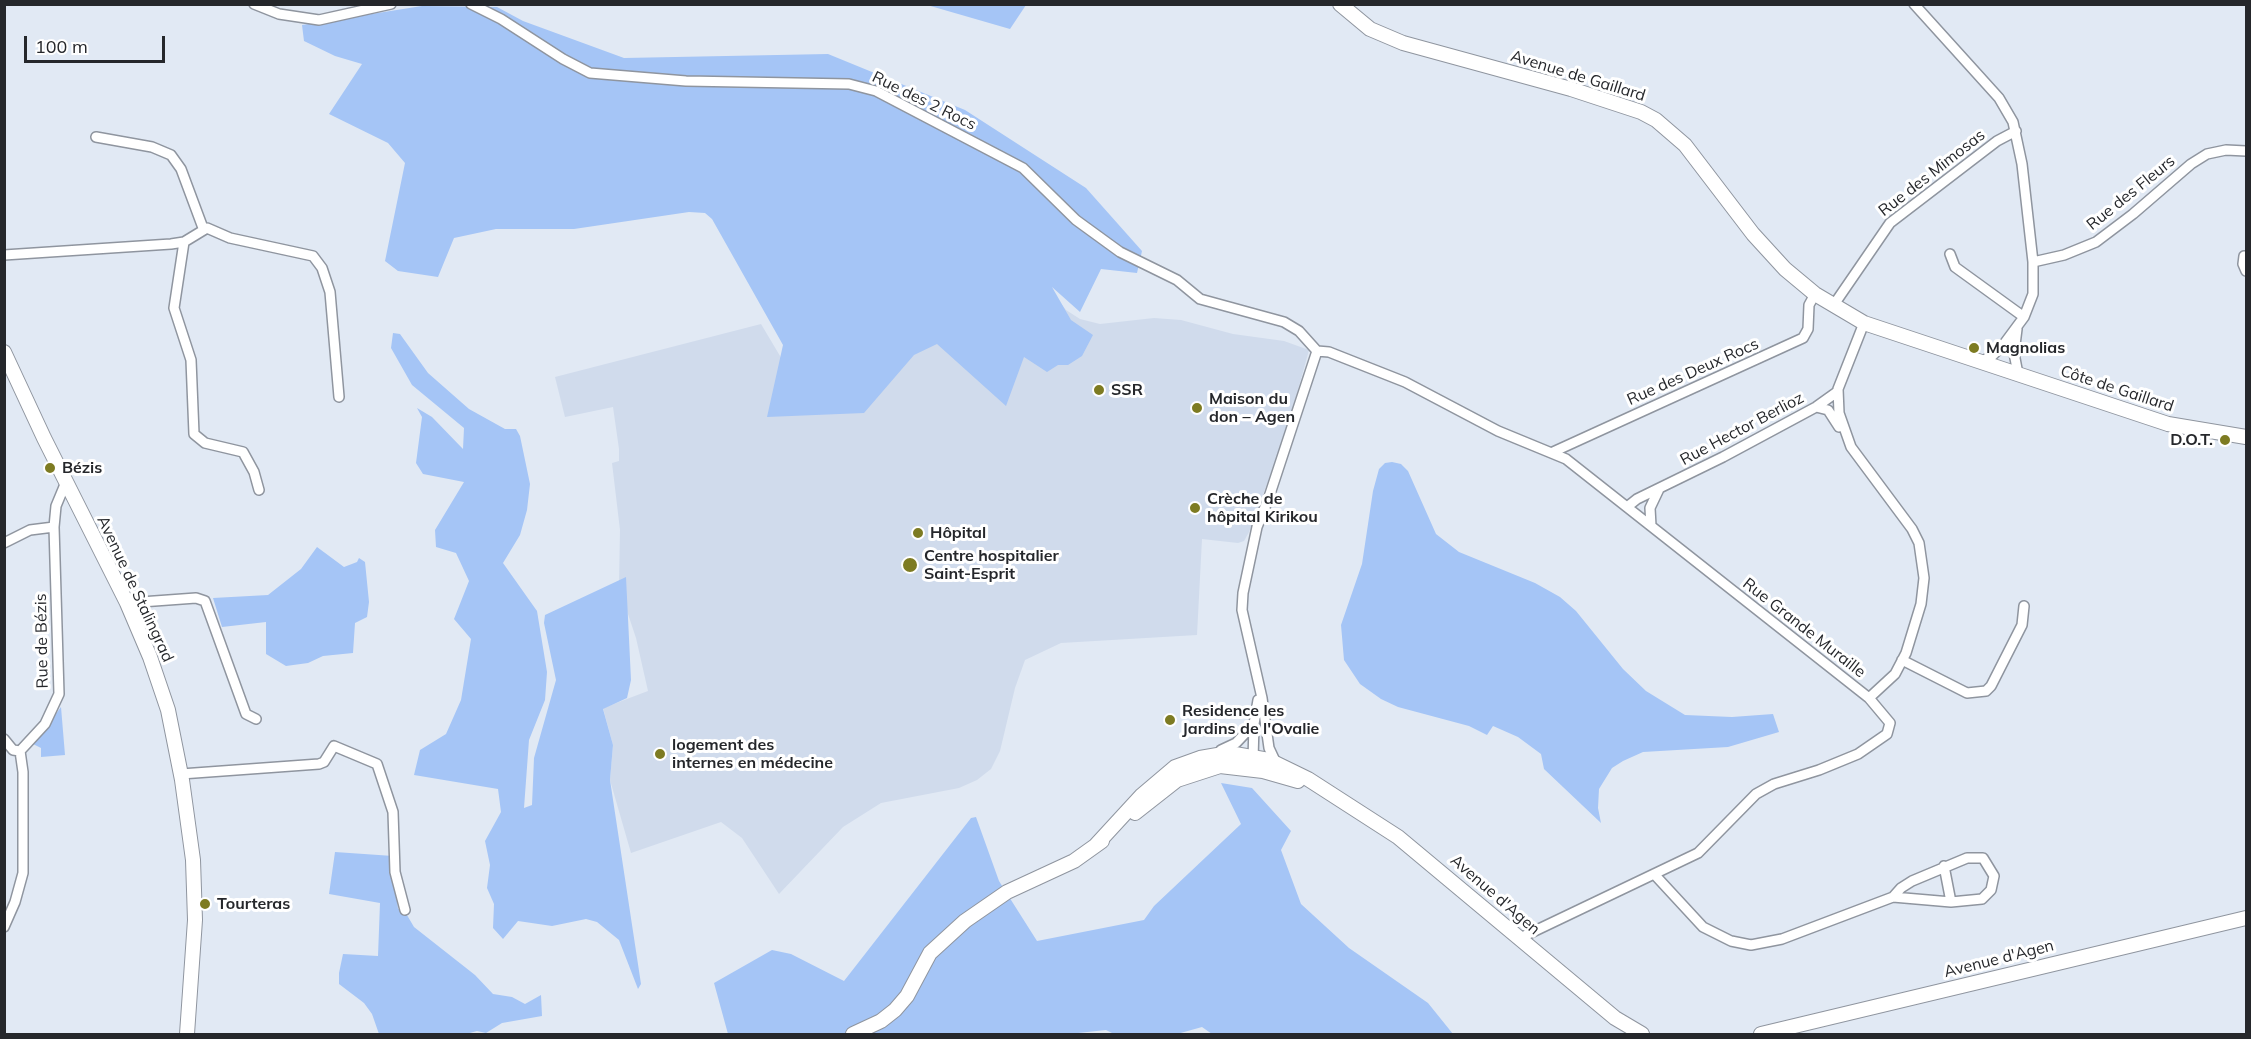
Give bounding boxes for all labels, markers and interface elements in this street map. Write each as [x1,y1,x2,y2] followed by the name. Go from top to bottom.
[27,24,168,62] scale bar
[35,35,88,58] text: 100 m
[1508,46,1648,106] street label: Avenue de Gaillard
[869,68,979,134] street label: Rue des 2 Rocs
[1875,125,1989,221] street label: Rue des Mimosas
[2083,152,2179,234] street label: Rue des Fleurs
[1624,334,1762,410] street label: Rue des Deux Rocs
[1986,338,2065,358] place label: Magnolias
[1967,341,1981,355] marker: Magnolias
[2058,362,2176,416] street label: Côte de Gaillard
[1111,380,1143,400] place label: SSR
[1092,383,1106,397] marker: SSR
[1677,388,1807,470] street label: Rue Hector Berlioz
[1209,389,1295,427] place label: Maison du don – Agen
[1190,401,1204,415] marker: Maison du don – Agen
[2170,430,2213,450] place label: D.O.T.
[2218,433,2232,447] marker: D.O.T.
[62,458,102,478] place label: Bézis
[43,461,57,475] marker: Bézis
[1207,489,1318,527] place label: Crèche de hôpital Kirikou
[1188,501,1202,515] marker: Crèche de hôpital Kirikou
[93,513,177,665] street label: Avenue de Stalingrad
[930,523,986,543] place label: Hôpital
[911,526,925,540] marker: Hôpital
[924,546,1059,584] place label: Centre hospitalier Saint-Esprit
[901,556,919,574] marker: Centre hospitalier Saint-Esprit
[1739,574,1869,682] street label: Rue Grande Muraille
[32,593,52,689] street label: Rue de Bézis
[1182,701,1319,739] place label: Residence les Jardins de l'Ovalie
[1163,713,1177,727] marker: Residence les Jardins de l'Ovalie
[672,735,833,773] place label: logement des internes en médecine
[653,747,667,761] marker: logement des internes en médecine
[1446,851,1544,939] street label: Avenue d'Agen
[217,894,290,914] place label: Tourteras
[198,897,212,911] marker: Tourteras
[1942,936,2056,982] street label: Avenue d'Agen

